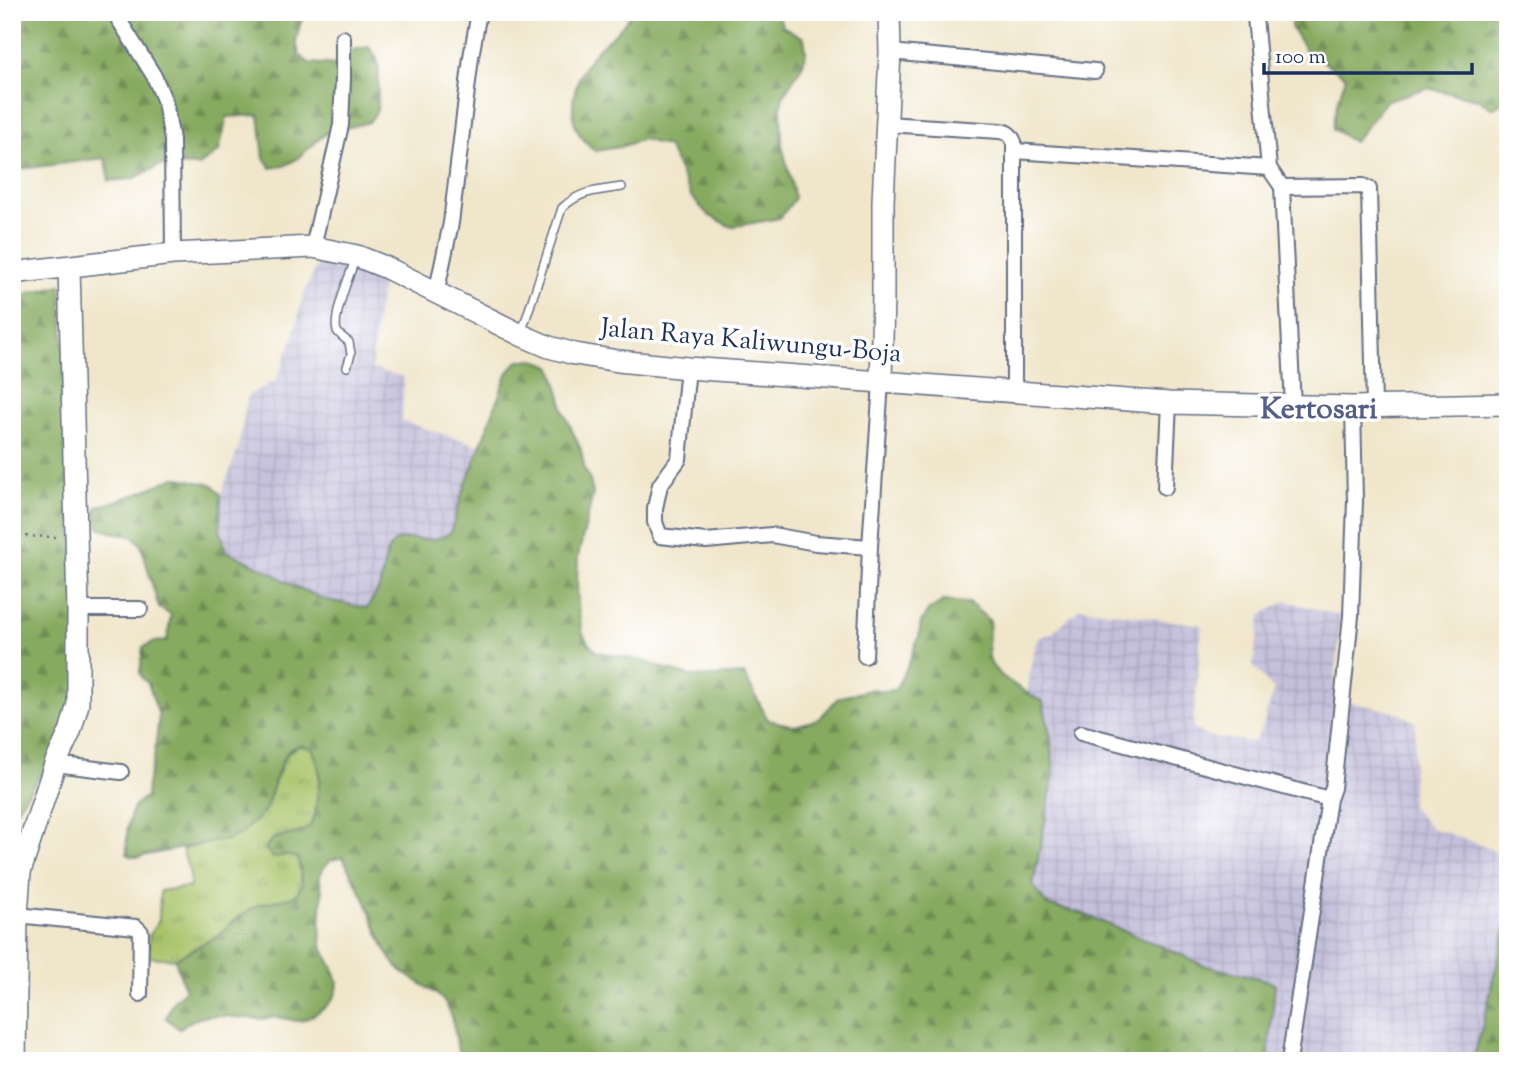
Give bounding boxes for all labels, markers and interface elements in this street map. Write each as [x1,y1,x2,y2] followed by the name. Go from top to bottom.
[1264,32,1473,76] scale bar
[1275,43,1326,73] text: 100 m
[597,310,903,374] street label: Jalan Raya Kaliwungu-Boja
[1260,389,1378,432] district label: Kertosari

